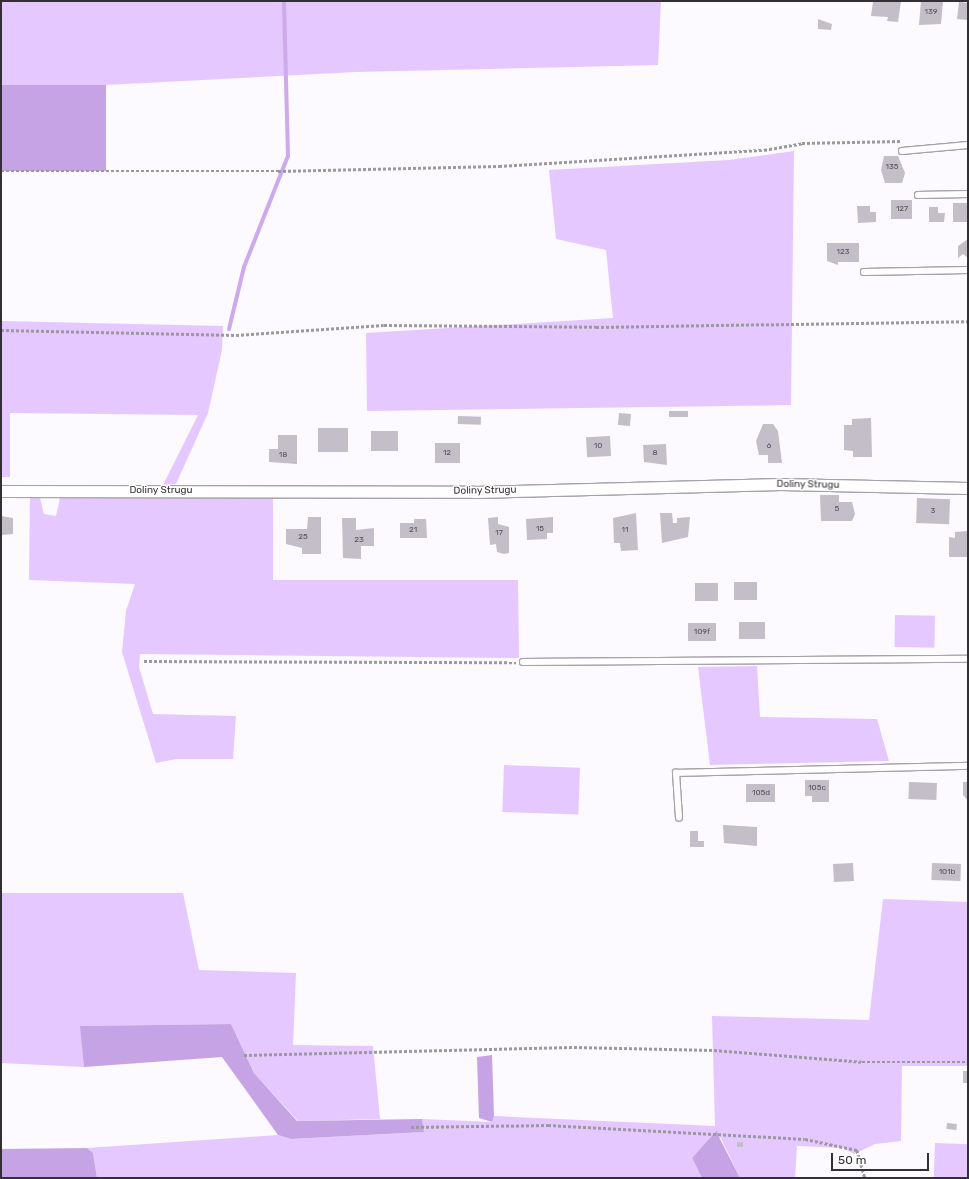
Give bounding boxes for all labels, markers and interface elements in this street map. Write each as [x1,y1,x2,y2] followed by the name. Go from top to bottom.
[925,7,937,17] house number: 139
[886,162,898,172] house number: 135
[896,204,908,214] house number: 127
[837,247,849,257] house number: 123
[594,441,602,451] house number: 10
[767,441,771,451] house number: 6
[443,448,451,458] house number: 12
[652,448,658,458] house number: 8
[279,450,287,460] house number: 18
[776,478,840,492] street label: Doliny Strugu
[453,484,517,498] street label: Doliny Strugu
[129,485,193,497] street label: Doliny Strugu
[835,504,839,514] house number: 5
[931,506,935,516] house number: 3
[536,524,544,534] house number: 15
[409,525,417,535] house number: 21
[622,525,628,535] house number: 11
[495,528,503,538] house number: 17
[298,532,308,542] house number: 25
[354,535,364,545] house number: 23
[694,627,710,637] house number: 109f
[808,783,826,793] house number: 105c
[752,788,770,798] house number: 105d
[939,867,955,877] house number: 101b
[833,1145,931,1171] scale bar
[838,1153,866,1167] text: 50 m

